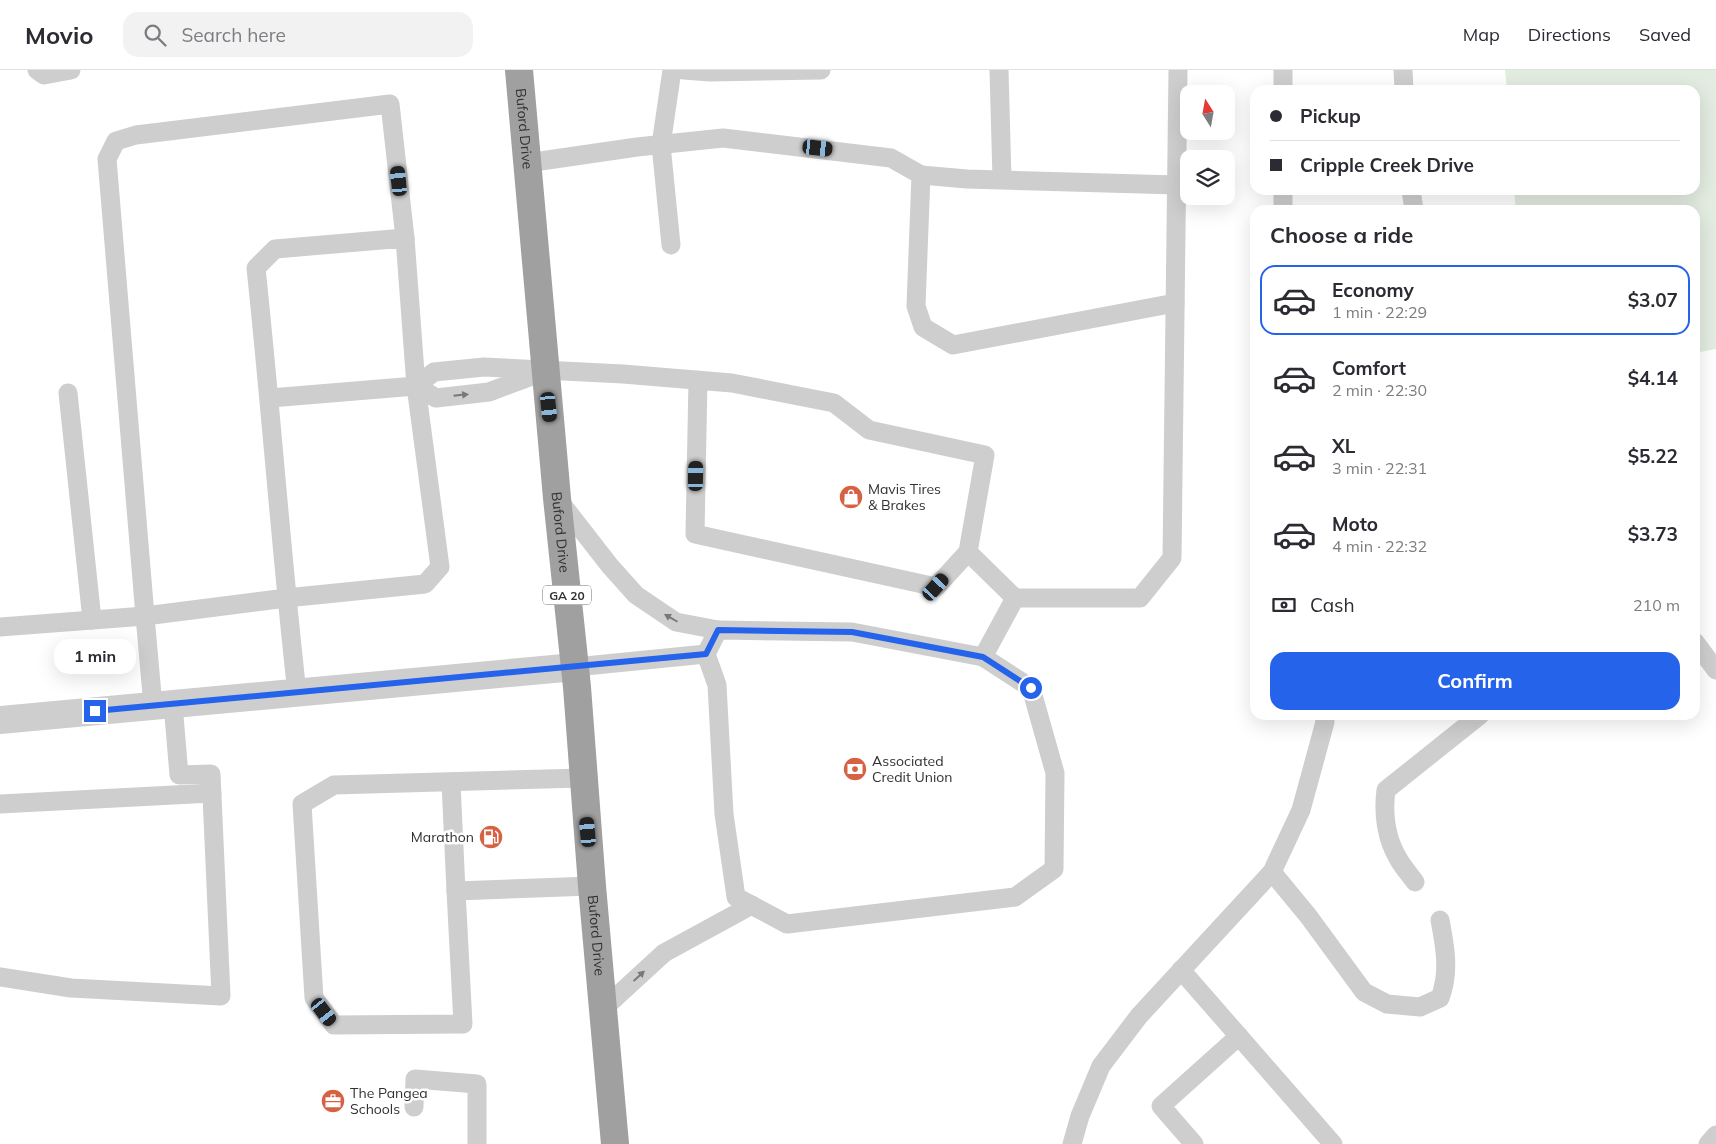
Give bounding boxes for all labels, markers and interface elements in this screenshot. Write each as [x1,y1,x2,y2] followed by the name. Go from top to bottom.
[123,12,473,57] search box
[25,20,93,50] text: Movio
[141,21,169,49] icon: search
[181,23,286,47] text: Search here
[1463,23,1500,46] text: Map
[1528,23,1611,46] text: Directions
[1639,23,1691,46] text: Saved
[1180,85,1235,140] north arrow
[1180,85,1235,205] map controls
[512,88,537,170] street label: Buford Drive
[1300,104,1361,128] text: Pickup
[802,139,833,157] car
[1180,150,1235,205] button: layers
[1300,153,1474,177] text: Cripple Creek Drive
[389,165,408,197] car
[1270,221,1413,249] text: Choose a ride
[1272,278,1317,323] icon: car
[1332,278,1414,302] text: Economy
[1628,288,1678,312] text: $3.07
[1332,302,1427,322] text: 1 min · 22:29
[1272,356,1317,401] icon: car
[1332,356,1406,380] text: Comfort
[1628,366,1678,390] text: $4.14
[1332,380,1427,400] text: 2 min · 22:30
[454,391,470,399] one-way arrow
[539,391,558,423] car
[1272,434,1317,479] icon: car
[1332,434,1355,458] text: XL
[1628,444,1678,468] text: $5.22
[1332,458,1427,478] text: 3 min · 22:31
[688,461,703,491] car
[868,480,941,514] place label: Mavis Tires & Brakes
[838,484,864,510] shop icon: Mavis Tires & Brakes
[547,491,574,573] street label: Buford Drive
[1272,512,1317,557] icon: car
[1332,512,1378,536] text: Moto
[1628,522,1678,546] text: $3.73
[1332,536,1427,556] text: 4 min · 22:32
[920,571,951,603] car
[543,586,591,604] road number: GA 20
[1270,591,1298,619] icon: cash
[1310,593,1355,617] text: Cash
[1633,595,1680,615] text: 210 m
[665,614,678,623] one-way arrow
[54,638,136,674] callout: 1 min
[74,646,116,666] text: 1 min
[1270,652,1680,710] button: Confirm
[1020,677,1042,699] route start
[84,700,106,722] route end
[872,752,952,786] place label: Associated Credit Union
[842,756,868,782] bank icon: Associated Credit Union
[579,816,596,848] car
[478,824,504,850] fuel station icon: Marathon
[411,828,474,846] place label: Marathon
[584,894,609,977] street label: Buford Drive
[632,970,644,982] one-way arrow
[308,996,339,1028] car
[350,1084,428,1118] place label: The Pangea Schools
[320,1088,346,1114] office icon: The Pangea Schools

